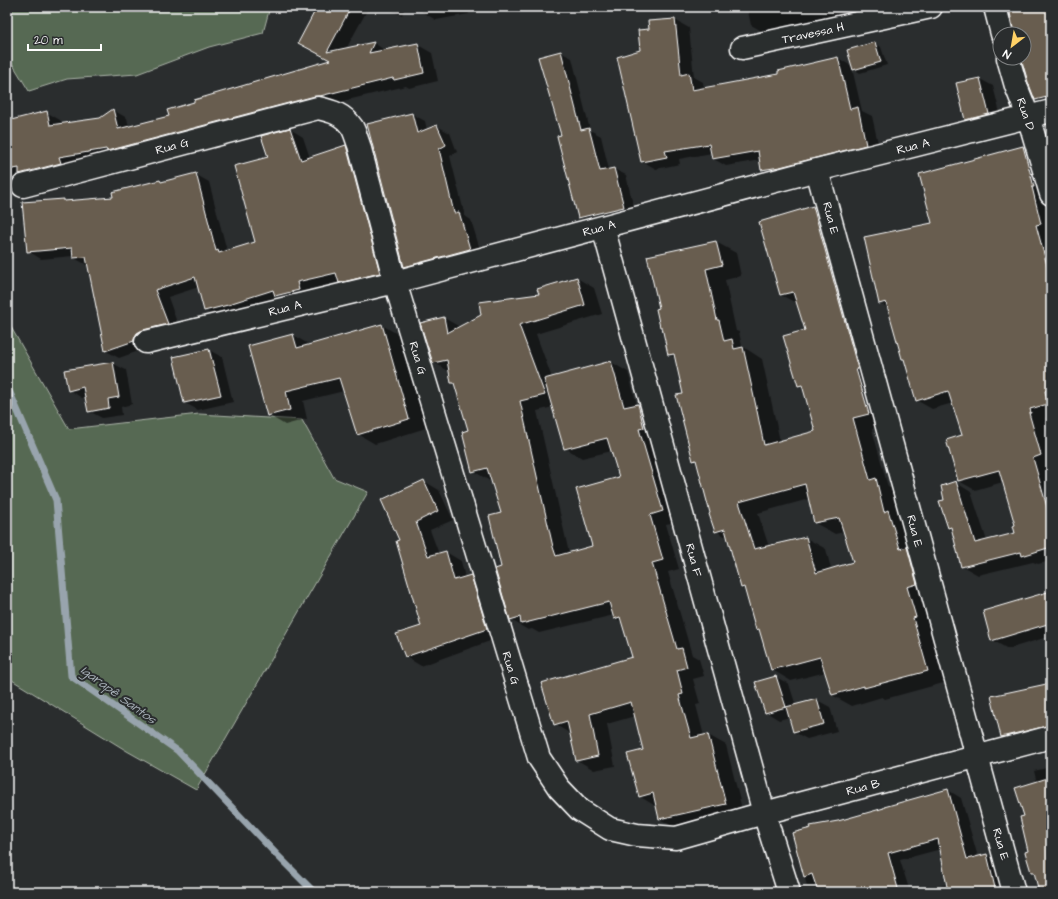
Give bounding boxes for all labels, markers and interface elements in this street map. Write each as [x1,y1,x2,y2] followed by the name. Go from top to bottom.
[780,19,846,48] street label: Travessa H
[28,26,101,52] scale bar
[992,26,1032,66] north arrow
[34,32,63,49] text: 20 m
[1000,46,1014,62] text: N
[1012,96,1039,133] street label: Rua D
[154,134,191,159] street label: Rua G
[895,134,932,159] street label: Rua A
[818,200,843,236] street label: Rua E
[581,216,618,241] street label: Rua A
[267,296,304,321] street label: Rua A
[404,339,431,377] street label: Rua G
[902,513,927,549] street label: Rua E
[681,542,706,579] street label: Rua F
[497,649,524,687] street label: Rua G
[76,661,161,730] water label: Igarapê Santos
[844,775,882,800] street label: Rua B
[988,826,1013,862] street label: Rua E

